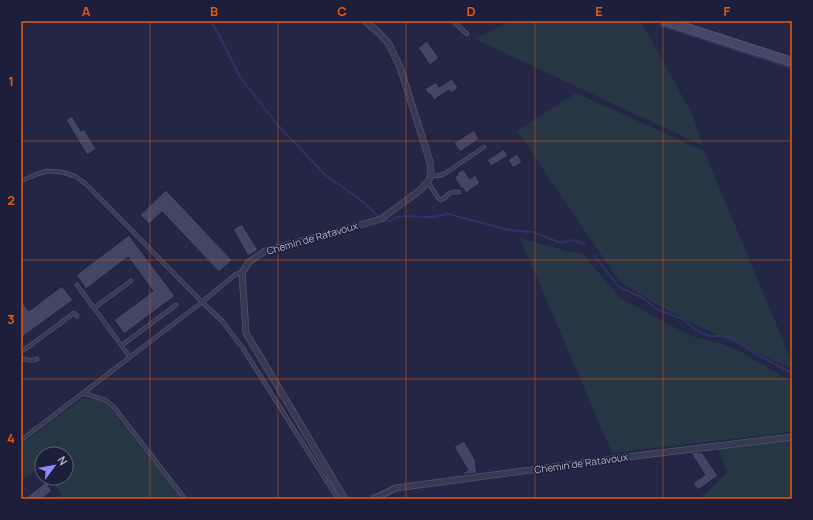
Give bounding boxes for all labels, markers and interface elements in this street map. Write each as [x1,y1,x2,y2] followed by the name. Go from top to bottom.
[82,2,91,20] text: A
[210,2,218,20] text: B
[337,2,347,20] text: C
[466,2,476,20] text: D
[595,2,603,20] text: E
[724,2,731,20] text: F
[8,72,14,90] text: 1
[7,191,15,209] text: 2
[265,218,360,258] street label: Chemin de Ratavoux
[7,310,15,328] text: 3
[7,429,15,447] text: 4
[34,446,74,486] north arrow
[533,449,630,477] street label: Chemin de Ratavoux
[54,453,71,468] text: N

